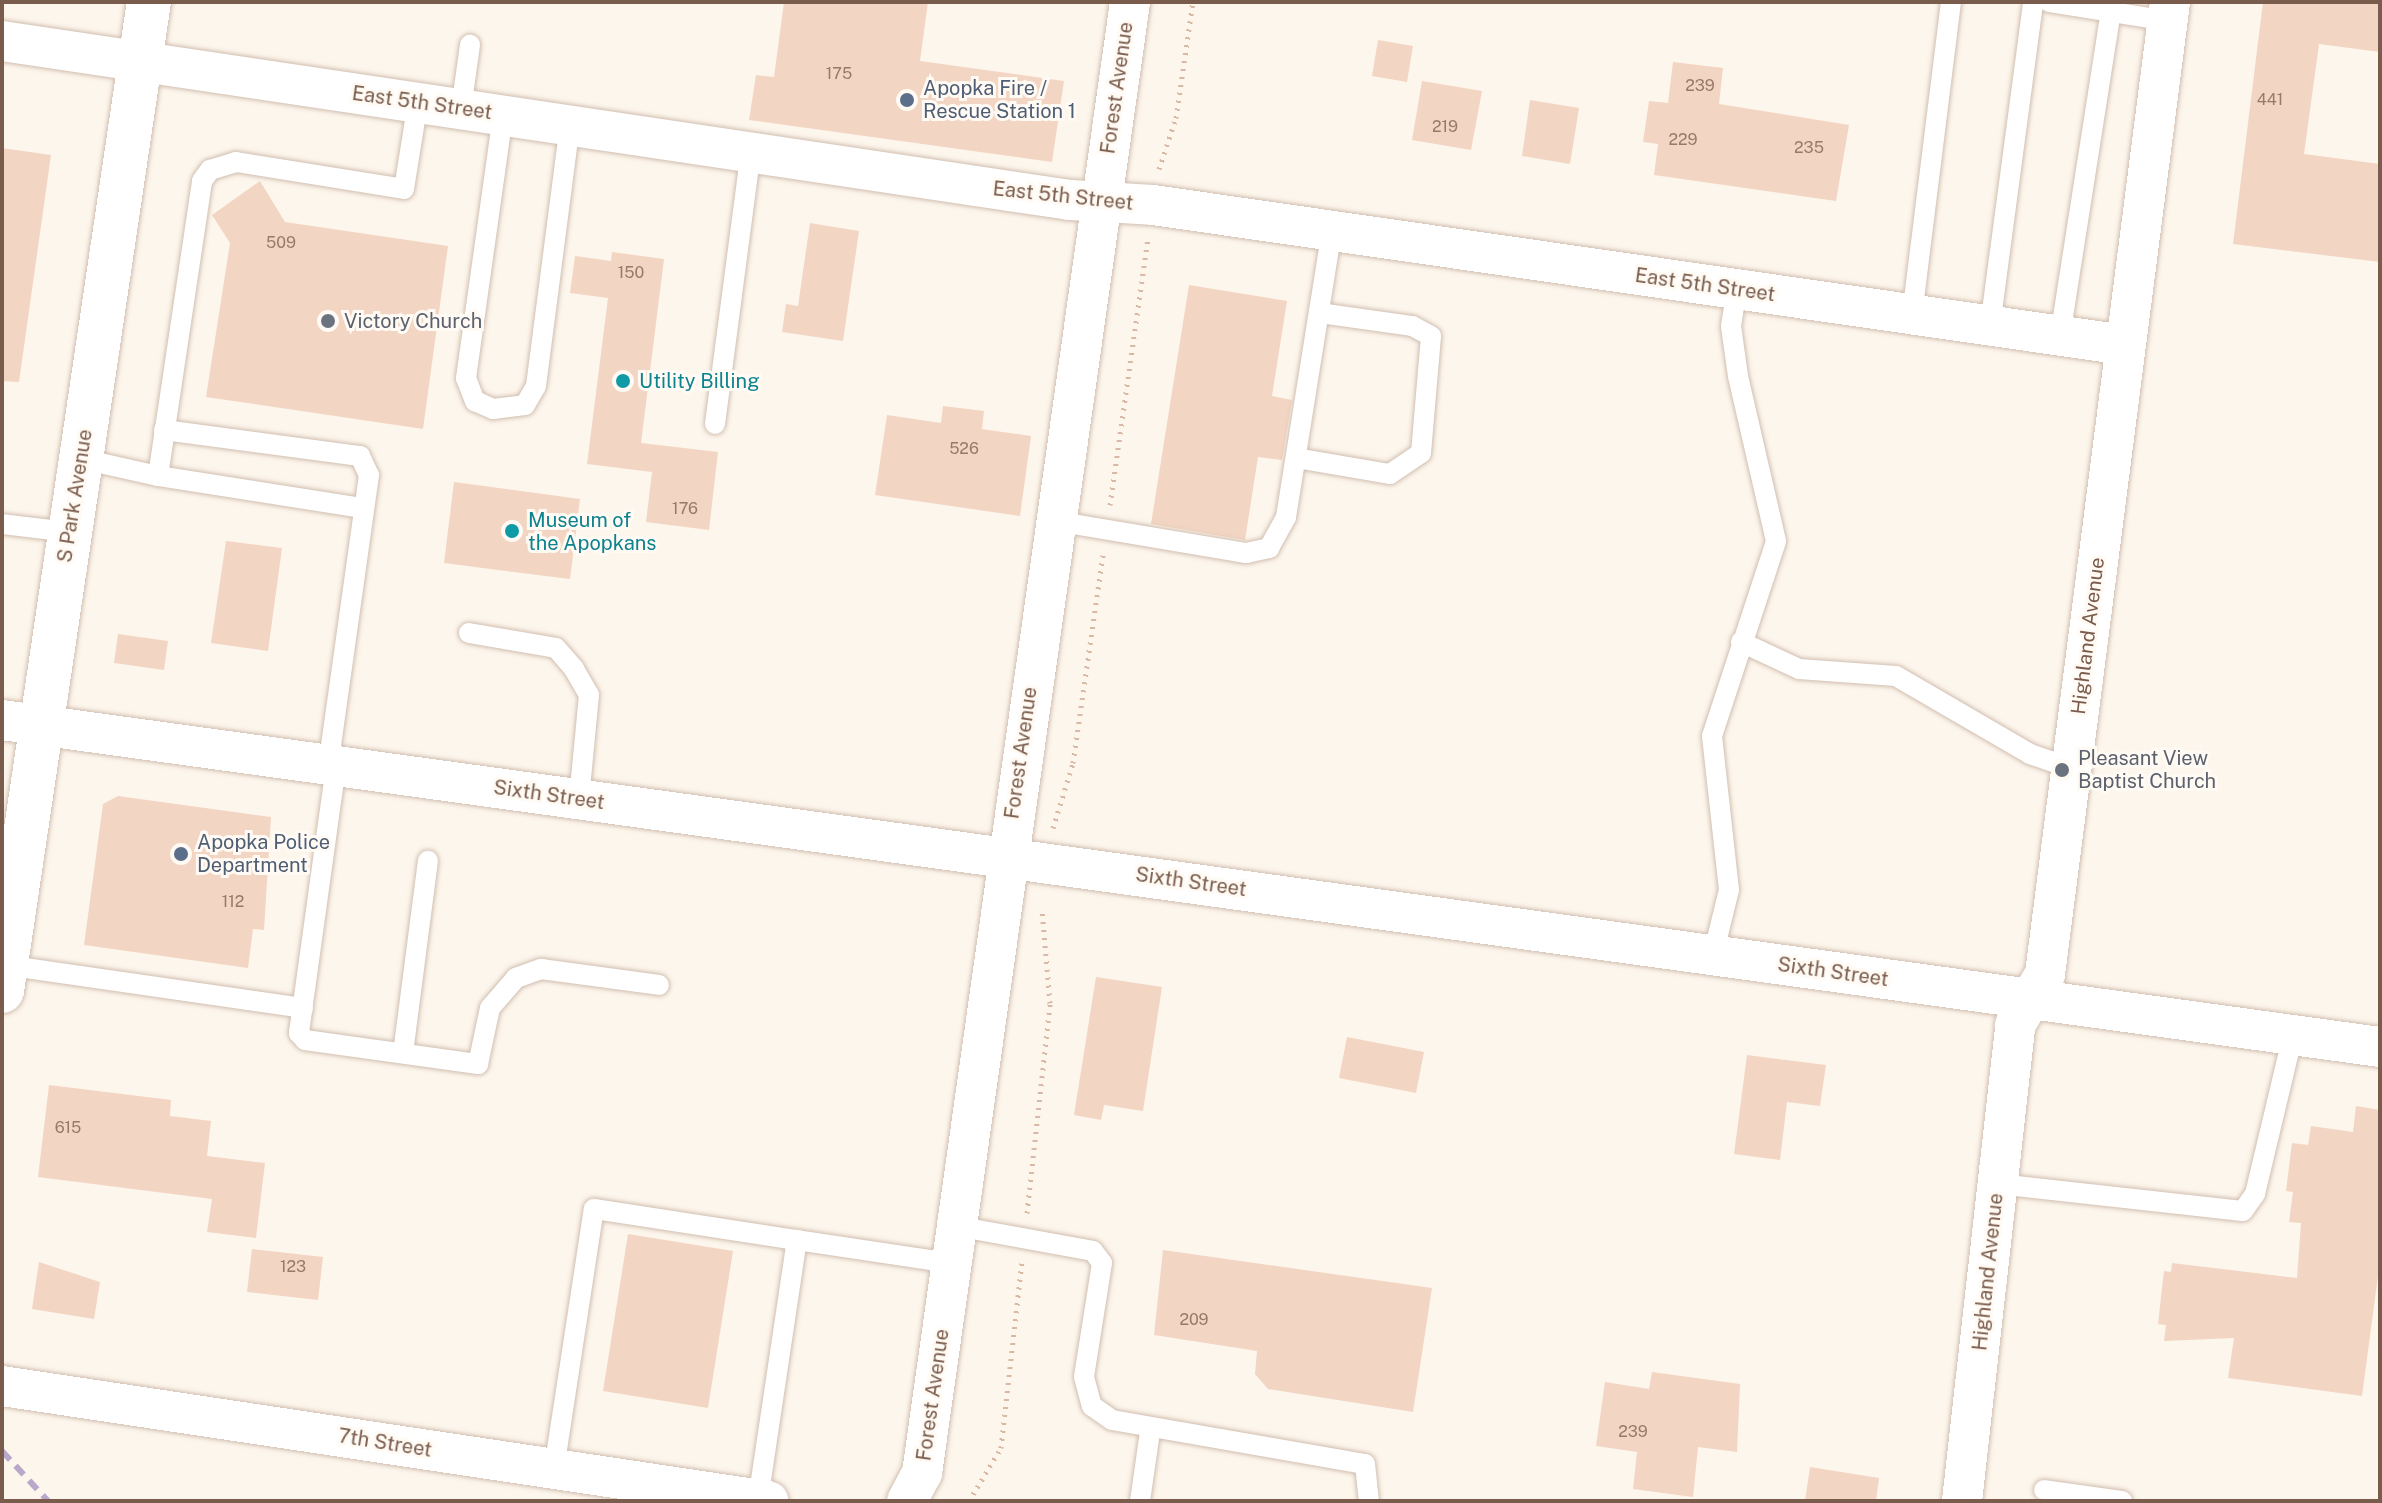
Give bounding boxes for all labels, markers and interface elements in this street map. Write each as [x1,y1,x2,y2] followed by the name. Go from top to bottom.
[1096,20,1138,156] street label: Forest Avenue
[826,64,852,84] house number: 175
[923,76,1076,123] place label: Apopka Fire / Rescue Station 1
[1685,76,1715,96] house number: 239
[350,81,494,125] street label: East 5th Street
[2257,90,2283,110] house number: 441
[898,91,916,109] marker: Apopka Fire / Rescue Station 1
[1432,117,1458,137] house number: 219
[1668,130,1698,150] house number: 229
[1794,138,1824,158] house number: 235
[992,177,1134,215] street label: East 5th Street
[266,233,296,253] house number: 509
[618,263,644,283] house number: 150
[1633,263,1777,307] street label: East 5th Street
[344,309,482,333] place label: Victory Church
[319,312,337,330] marker: Victory Church
[639,369,760,393] place label: Utility Billing
[614,372,632,390] marker: Utility Billing
[53,428,97,564] street label: S Park Avenue
[949,439,979,459] house number: 526
[672,499,698,519] house number: 176
[528,508,656,555] place label: Museum of the Apopkans
[503,522,521,540] marker: Museum of the Apopkans
[2066,556,2110,716] street label: Highland Avenue
[1000,685,1042,821] street label: Forest Avenue
[2078,746,2216,793] place label: Pleasant View Baptist Church
[2053,761,2071,779] marker: Pleasant View Baptist Church
[492,775,606,815] street label: Sixth Street
[197,830,330,877] place label: Apopka Police Department
[172,845,190,863] marker: Apopka Police Department
[1134,862,1248,902] street label: Sixth Street
[222,892,244,912] house number: 112
[1776,952,1890,992] street label: Sixth Street
[55,1118,81,1138] house number: 615
[1968,1192,2008,1352] street label: Highland Avenue
[280,1257,306,1277] house number: 123
[1179,1310,1209,1330] house number: 209
[912,1327,954,1463] street label: Forest Avenue
[1618,1422,1648,1442] house number: 239
[336,1424,434,1462] street label: 7th Street

